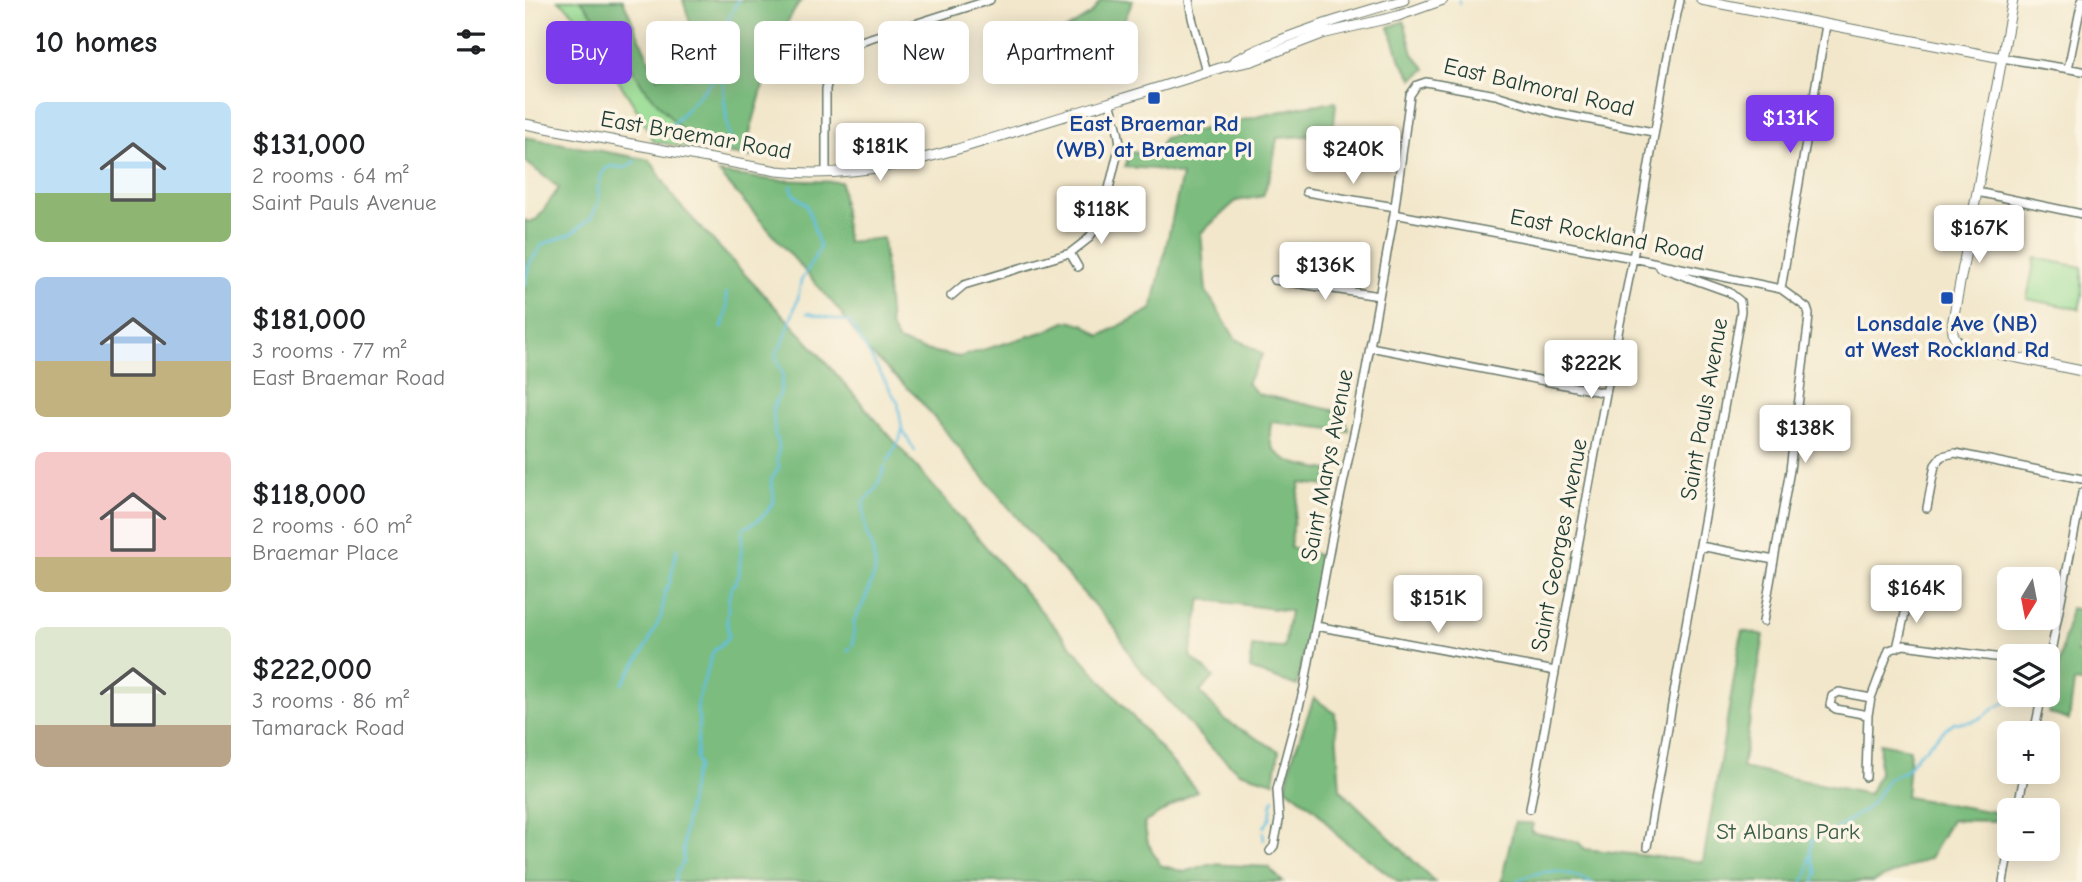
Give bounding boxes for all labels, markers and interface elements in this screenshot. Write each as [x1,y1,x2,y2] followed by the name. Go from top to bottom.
[546,21,632,84] chip: Buy
[646,21,740,84] chip: Rent
[754,21,864,84] chip: Filters
[878,21,969,84] chip: New
[983,21,1138,84] chip: Apartment
[452,23,490,61] icon: filters
[35,25,157,60] text: 10 homes
[1441,52,1637,122] street label: East Balmoral Road
[1146,90,1162,106] marker: East Braemar Rd (WB) at Braemar Pl
[1741,96,1839,155] pin: $131K
[1762,104,1818,131] text: $131K
[598,105,794,165] street label: East Braemar Road
[1056,110,1252,163] place label: East Braemar Rd (WB) at Braemar Pl
[831,124,929,183] pin: $181K
[252,127,366,162] text: $131,000
[1304,127,1402,186] pin: $240K
[91,130,175,214] icon: home
[852,132,908,159] text: $181K
[1322,135,1384,162] text: $240K
[252,162,409,189] text: 2 rooms · 64 m²
[1052,187,1150,246] pin: $118K
[252,189,437,216] text: Saint Pauls Avenue
[1073,195,1129,222] text: $118K
[1508,203,1706,267] street label: East Rockland Road
[1930,205,2028,265] pin: $167K
[1950,214,2008,241] text: $167K
[1276,243,1374,302] pin: $136K
[1295,251,1355,278] text: $136K
[1939,290,1955,306] marker: Lonsdale Ave (NB) at West Rockland Rd
[252,302,366,337] text: $181,000
[91,305,175,389] icon: home
[1844,310,2050,363] place label: Lonsdale Ave (NB) at West Rockland Rd
[1675,316,1733,502] street label: Saint Pauls Avenue
[252,337,407,364] text: 3 rooms · 77 m²
[1542,340,1640,400] pin: $222K
[1560,349,1622,376] text: $222K
[252,364,445,391] text: East Braemar Road
[1295,367,1359,563] street label: Saint Marys Avenue
[1756,406,1854,465] pin: $138K
[1776,414,1834,441] text: $138K
[1525,436,1593,654] street label: Saint Georges Avenue
[252,477,366,512] text: $118,000
[91,480,175,564] icon: home
[252,512,412,539] text: 2 rooms · 60 m²
[252,539,398,566] text: Braemar Place
[1867,566,1965,625] pin: $164K
[1997,567,2060,630] north arrow
[1997,567,2060,861] map controls
[1887,574,1945,601] text: $164K
[1389,576,1487,635] pin: $151K
[1409,584,1467,611] text: $151K
[1997,644,2060,707] button: layers
[252,652,372,687] text: $222,000
[91,655,175,739] icon: home
[252,687,409,714] text: 3 rooms · 86 m²
[252,714,405,741] text: Tamarack Road
[1997,721,2060,784] button: +
[1997,798,2060,861] button: −
[1716,818,1860,845] park label: St Albans Park

